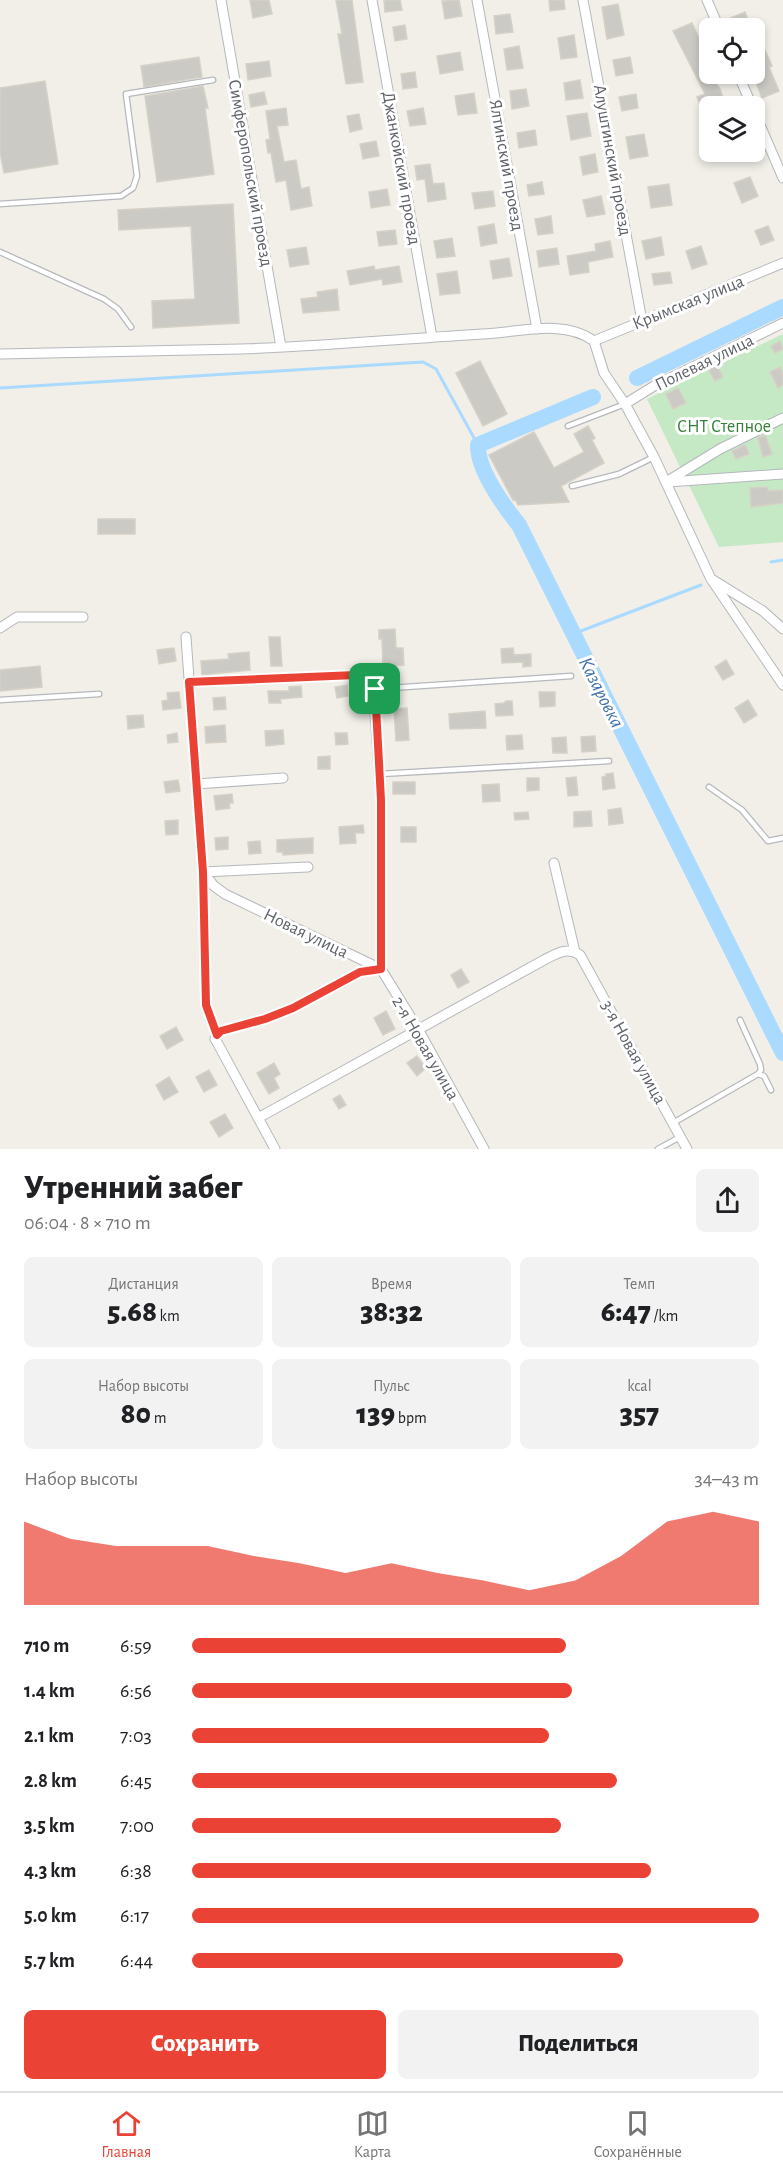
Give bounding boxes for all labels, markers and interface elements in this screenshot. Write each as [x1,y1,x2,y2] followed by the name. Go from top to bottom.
[699,18,765,162] map controls
[699,18,765,84] button: locate
[225,78,275,268] street label: Симферопольский проезд
[590,83,634,237] street label: Алуштинский проезд
[379,90,423,246] street label: Джанкойский проезд
[699,96,765,162] button: layers
[486,98,526,232] street label: Ялтинский проезд
[630,272,747,333] street label: Крымская улица
[652,331,757,395] street label: Полевая улица
[677,418,771,436] park label: СНТ Степное
[575,654,627,731] water label: Казаровка
[349,663,400,714] pin
[358,672,391,705] icon: arrive
[260,906,351,962] street label: Новая улица
[388,994,462,1103] street label: 2-я Новая улица
[597,998,669,1107] street label: 3-я Новая улица
[696,1169,759,1232] button: share
[24,1172,243,1205] text: Утренний забег
[24,1213,151,1233] text: 06:04 · 8 × 710 m
[108,1276,179,1292] text: Дистанция
[371,1276,412,1292] text: Время
[624,1276,655,1292] text: Темп
[107,1297,157,1327] text: 5.68
[360,1297,423,1327] text: 38:32
[601,1297,651,1327] text: 6:47
[157,1308,180,1324] text: km
[651,1308,678,1324] text: /km
[98,1378,189,1394] text: Набор высоты
[373,1378,410,1394] text: Пульс
[627,1378,652,1394] text: kcal
[120,1399,151,1429] text: 80
[356,1399,395,1429] text: 139
[620,1399,659,1429] text: 357
[151,1410,167,1426] text: m
[395,1410,427,1426] text: bpm
[24,1469,138,1489] text: Набор высоты
[694,1469,759,1489] text: 34–43 m
[24,1636,69,1656] text: 710 m
[120,1636,152,1656] text: 6:59
[24,1681,75,1701] text: 1.4 km
[120,1681,152,1701] text: 6:56
[24,1726,74,1746] text: 2.1 km
[120,1726,152,1746] text: 7:03
[24,1771,77,1791] text: 2.8 km
[120,1771,152,1791] text: 6:45
[24,1816,75,1836] text: 3.5 km
[120,1816,154,1836] text: 7:00
[24,1861,76,1881] text: 4.3 km
[120,1861,152,1881] text: 6:38
[24,1906,77,1926] text: 5.0 km
[120,1906,149,1926] text: 6:17
[24,1951,75,1971] text: 5.7 km
[120,1951,153,1971] text: 6:44
[24,2010,386,2079] button: Сохранить
[398,2010,759,2079] button: Поделиться
[101,2107,151,2162] tab: Главная
[354,2107,391,2162] tab: Карта
[593,2107,682,2162] tab: Сохранённые

